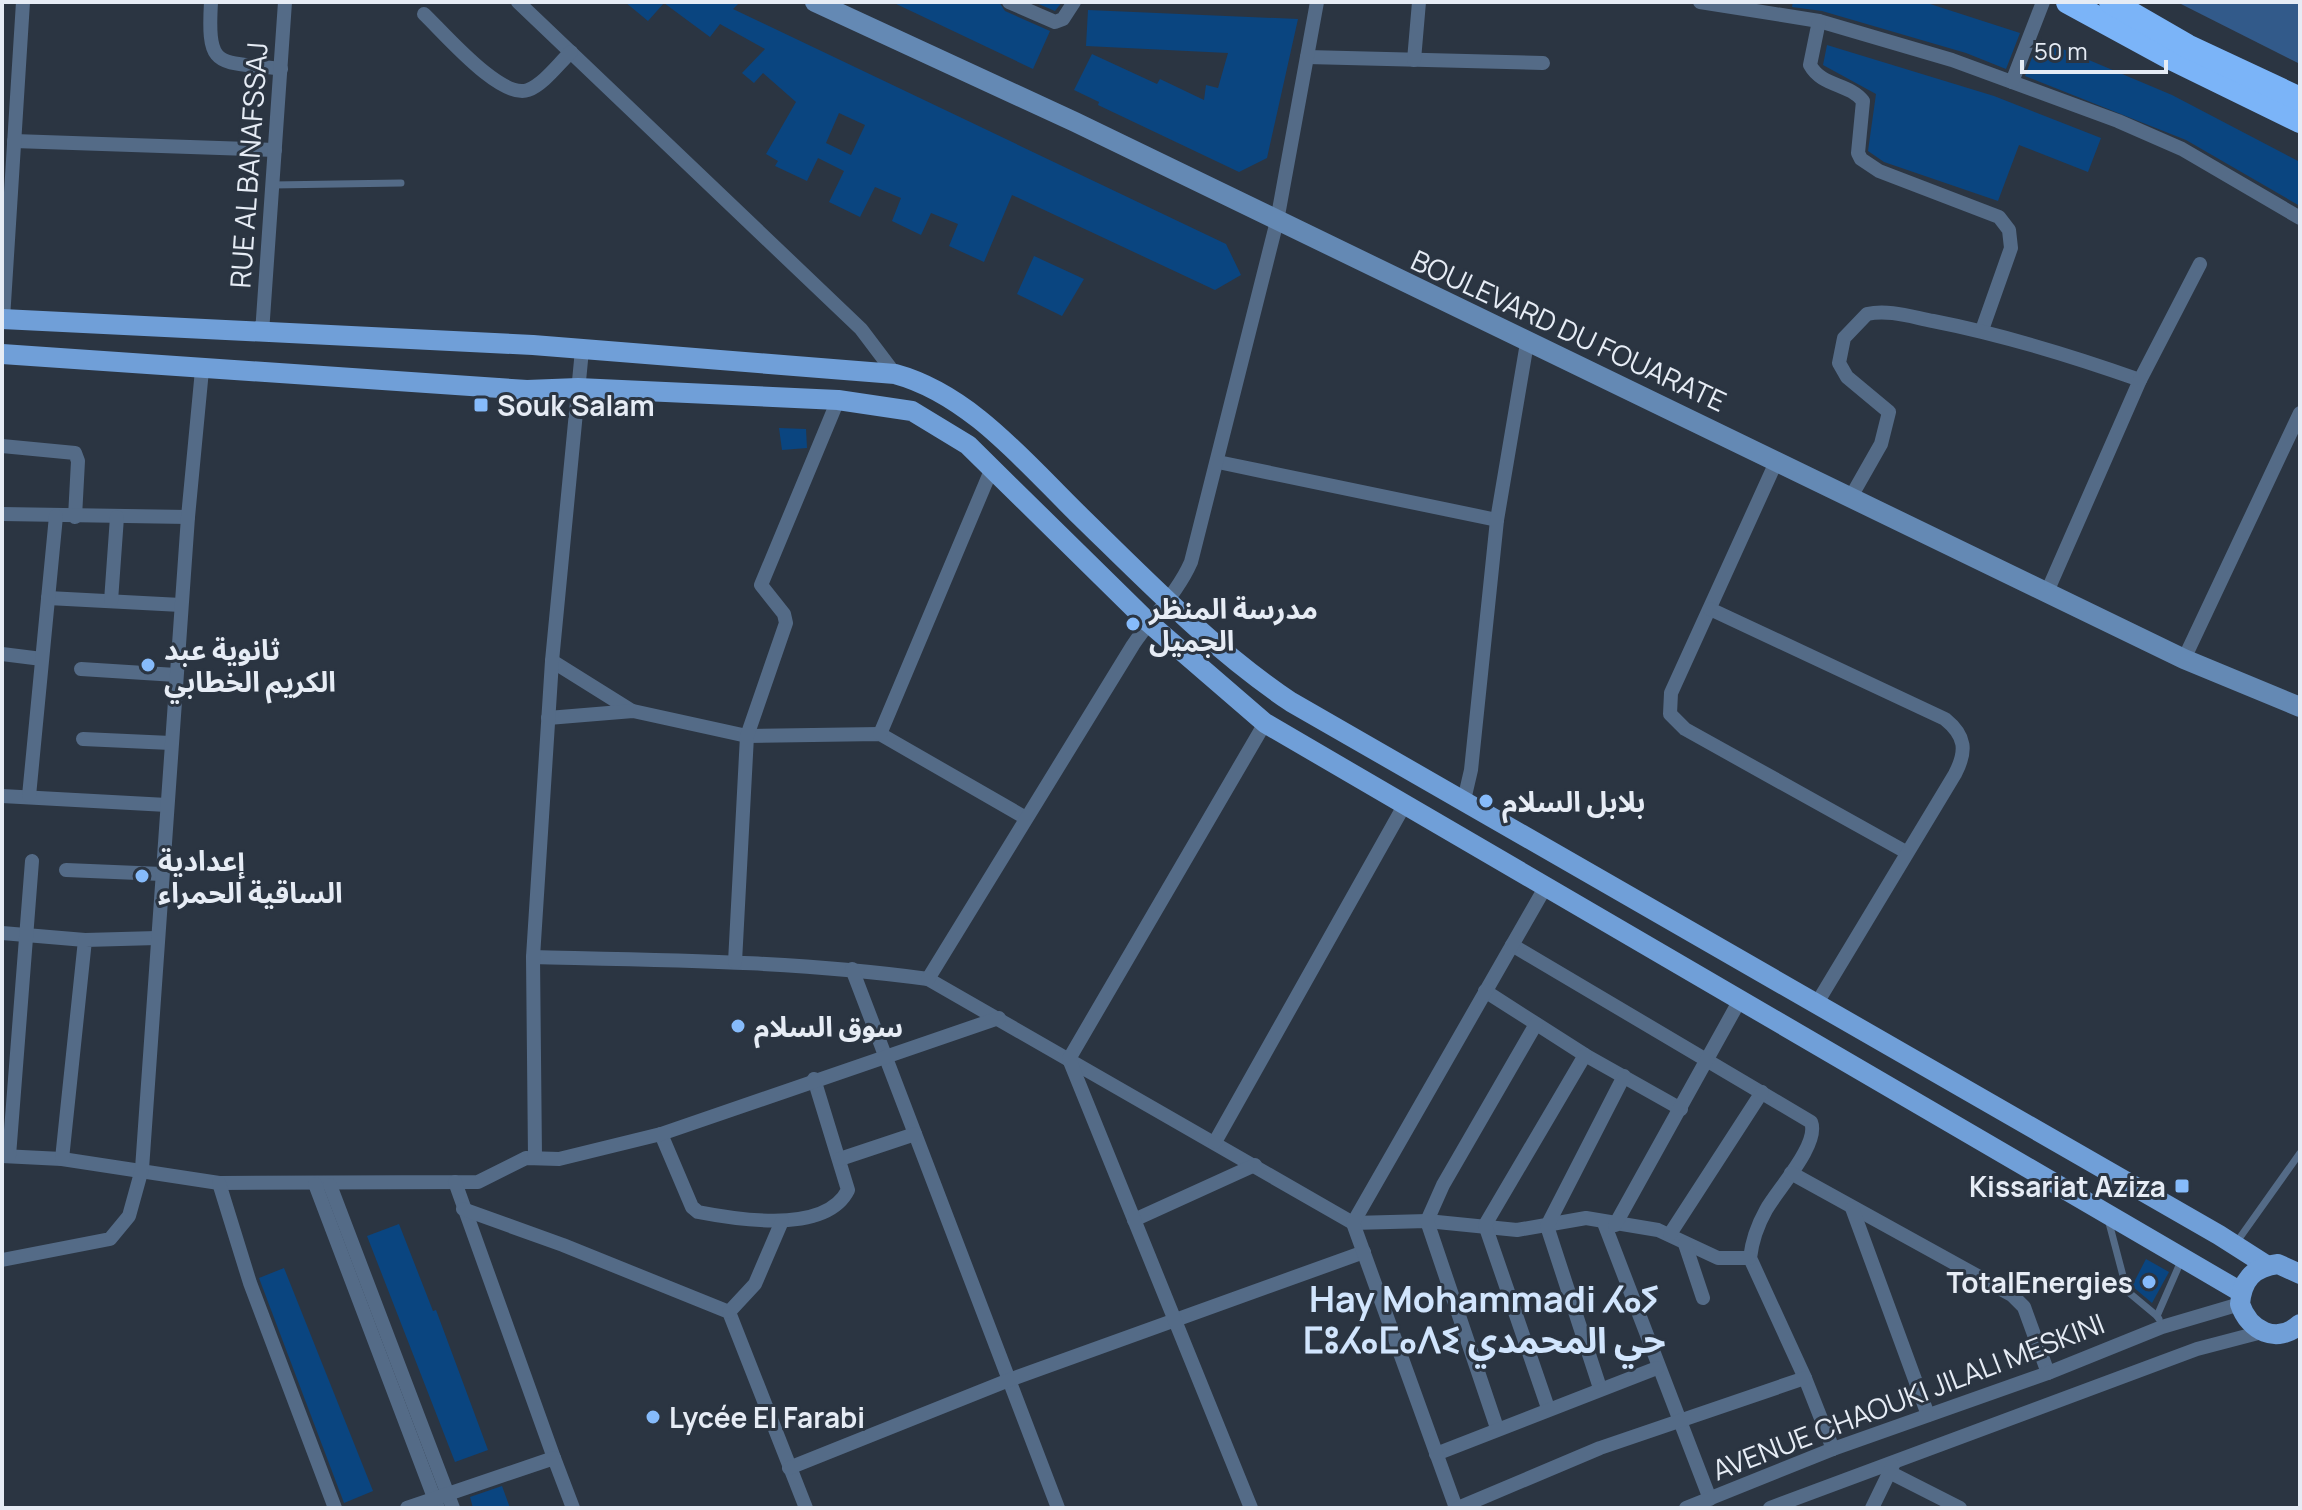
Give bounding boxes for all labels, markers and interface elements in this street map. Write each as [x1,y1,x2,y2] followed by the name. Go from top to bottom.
[2022,24,2166,74] scale bar
[2034,34,2088,67] text: 50 m
[220,41,276,289] street label: RUE AL BANAFSSAJ
[1405,240,1733,420] street label: BOULEVARD DU FOUARATE
[497,386,655,424] place label: Souk Salam
[472,396,490,414] marker: Souk Salam
[1148,589,1318,659] place label: مدرسة المنظر الجميل
[1124,615,1142,633] marker: مدرسة المنظر الجميل
[164,630,336,704] place label: ثانوية عبد الكريم الخطابي
[139,656,157,674] marker: ثانوية عبد الكريم الخطابي
[1502,782,1645,824] place label: بلابل السلام
[1477,792,1495,810] marker: بلابل السلام
[158,841,343,911] place label: إعدادية الساقية الحمراء
[133,867,151,885] marker: إعدادية الساقية الحمراء
[754,1007,903,1049] place label: سوق السلام
[729,1017,747,1035] marker: سوق السلام
[1969,1167,2166,1205] place label: Kissariat Aziza
[2173,1177,2191,1195] marker: Kissariat Aziza
[1947,1263,2133,1301] place label: TotalEnergies
[2140,1273,2158,1291] marker: TotalEnergies
[1302,1274,1666,1369] district label: Hay Mohammadi ⵃⴰⵢ ⵎⵓⵃⴰⵎⴰⴷⵉ حي المحمدي
[1707,1304,2109,1488] street label: AVENUE CHAOUKI JILALI MESKINI
[669,1398,865,1436] place label: Lycée El Farabi
[644,1408,662,1426] marker: Lycée El Farabi

